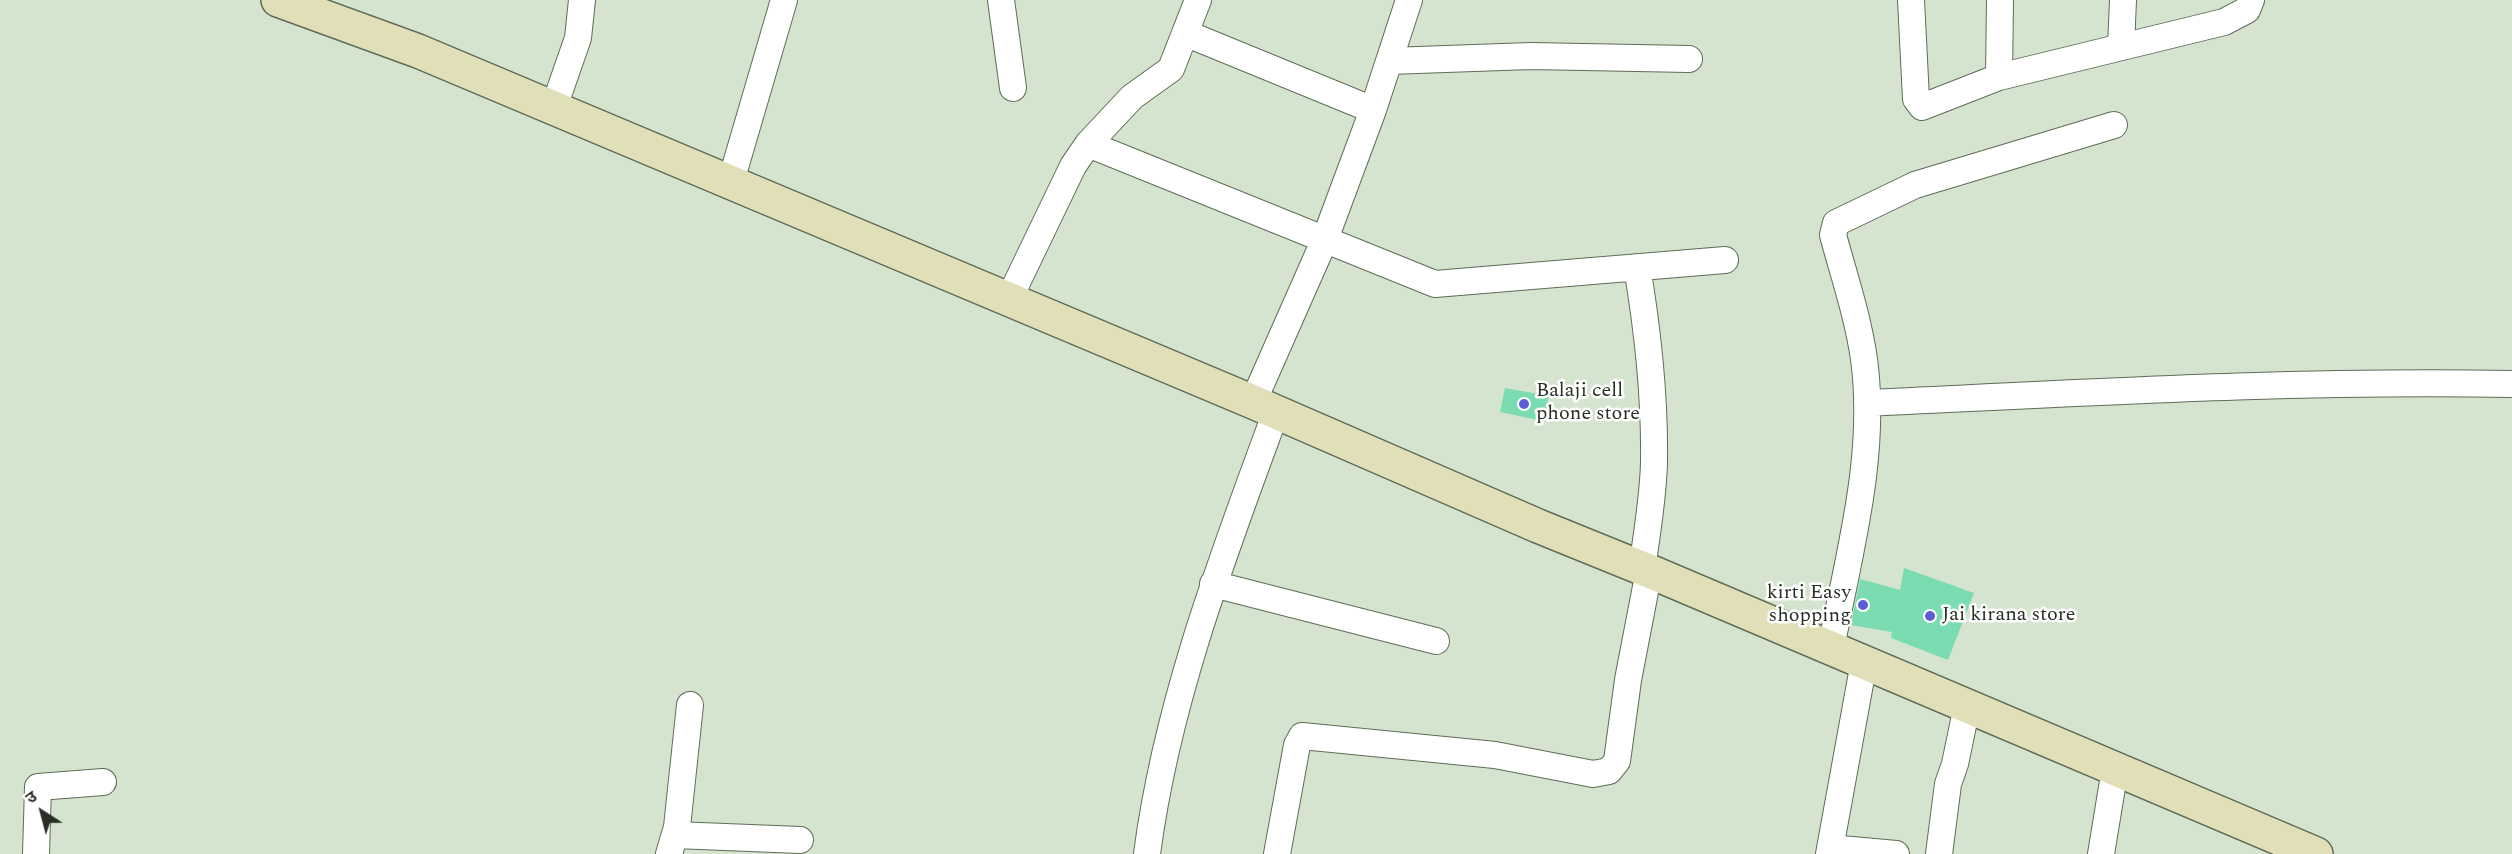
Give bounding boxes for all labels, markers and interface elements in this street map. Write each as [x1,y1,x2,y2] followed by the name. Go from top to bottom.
[1536,380,1640,427] place label: Balaji cell phone store
[1517,397,1531,411] marker: Balaji cell phone store
[1767,582,1851,629] place label: kirti Easy shopping
[1856,598,1870,612] marker: kirti Easy shopping
[1942,604,2075,628] place label: Jai kirana store
[1923,609,1937,623] marker: Jai kirana store
[12,782,72,842] north arrow
[21,785,42,810] text: उ

